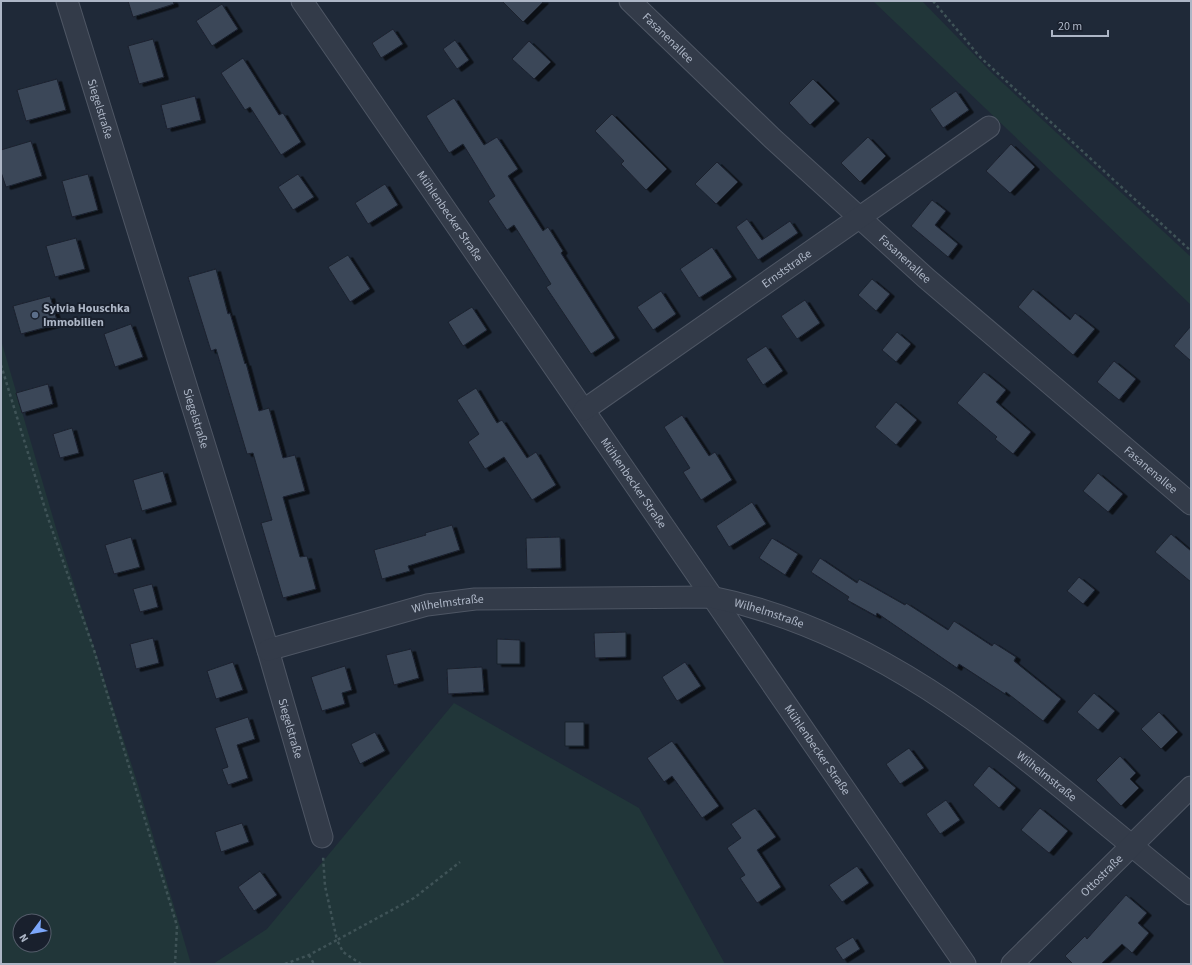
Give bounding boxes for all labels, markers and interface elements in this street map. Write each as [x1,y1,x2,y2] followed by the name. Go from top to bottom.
[638,9,697,67] street label: Fasanenallee
[1052,12,1108,38] scale bar
[1058,18,1082,35] text: 20 m
[83,77,117,141] street label: Siegelstraße
[412,167,487,265] street label: Mühlenbecker Straße
[875,231,935,288] street label: Fasanenallee
[758,245,815,292] street label: Ernststraße
[43,300,130,331] place label: Sylvia Houschka Immobilien
[30,310,40,320] marker: Sylvia Houschka Immobilien
[179,387,213,451] street label: Siegelstraße
[596,434,671,532] street label: Mühlenbecker Straße
[1120,442,1181,498] street label: Fasanenallee
[410,591,484,618] street label: Wilhelmstraße
[732,594,807,633] street label: Wilhelmstraße
[273,696,307,761] street label: Siegelstraße
[780,701,854,799] street label: Mühlenbecker Straße
[1013,747,1080,806] street label: Wilhelmstraße
[1077,851,1127,901] street label: Ottostraße
[12,913,52,953] north arrow
[16,931,32,945] text: N

